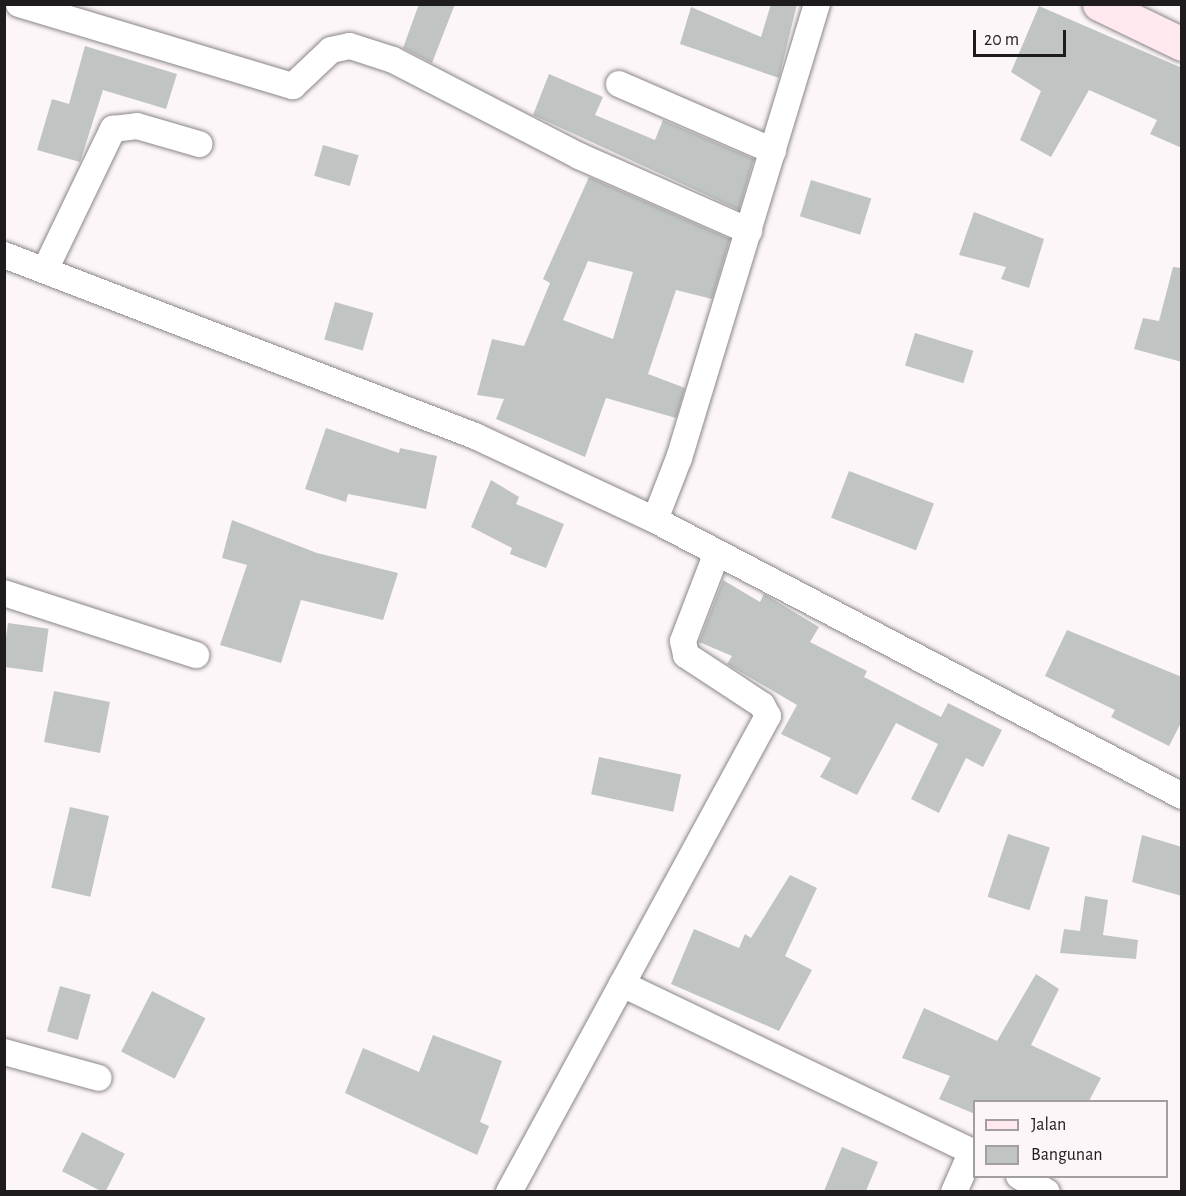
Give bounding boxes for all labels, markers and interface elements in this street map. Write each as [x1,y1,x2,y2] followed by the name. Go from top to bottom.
[976,18,1069,56] scale bar
[984,31,1019,49] text: 20 m
[973,1100,1168,1178] legend
[1031,1116,1066,1134] text: Jalan
[1031,1146,1103,1164] text: Bangunan

